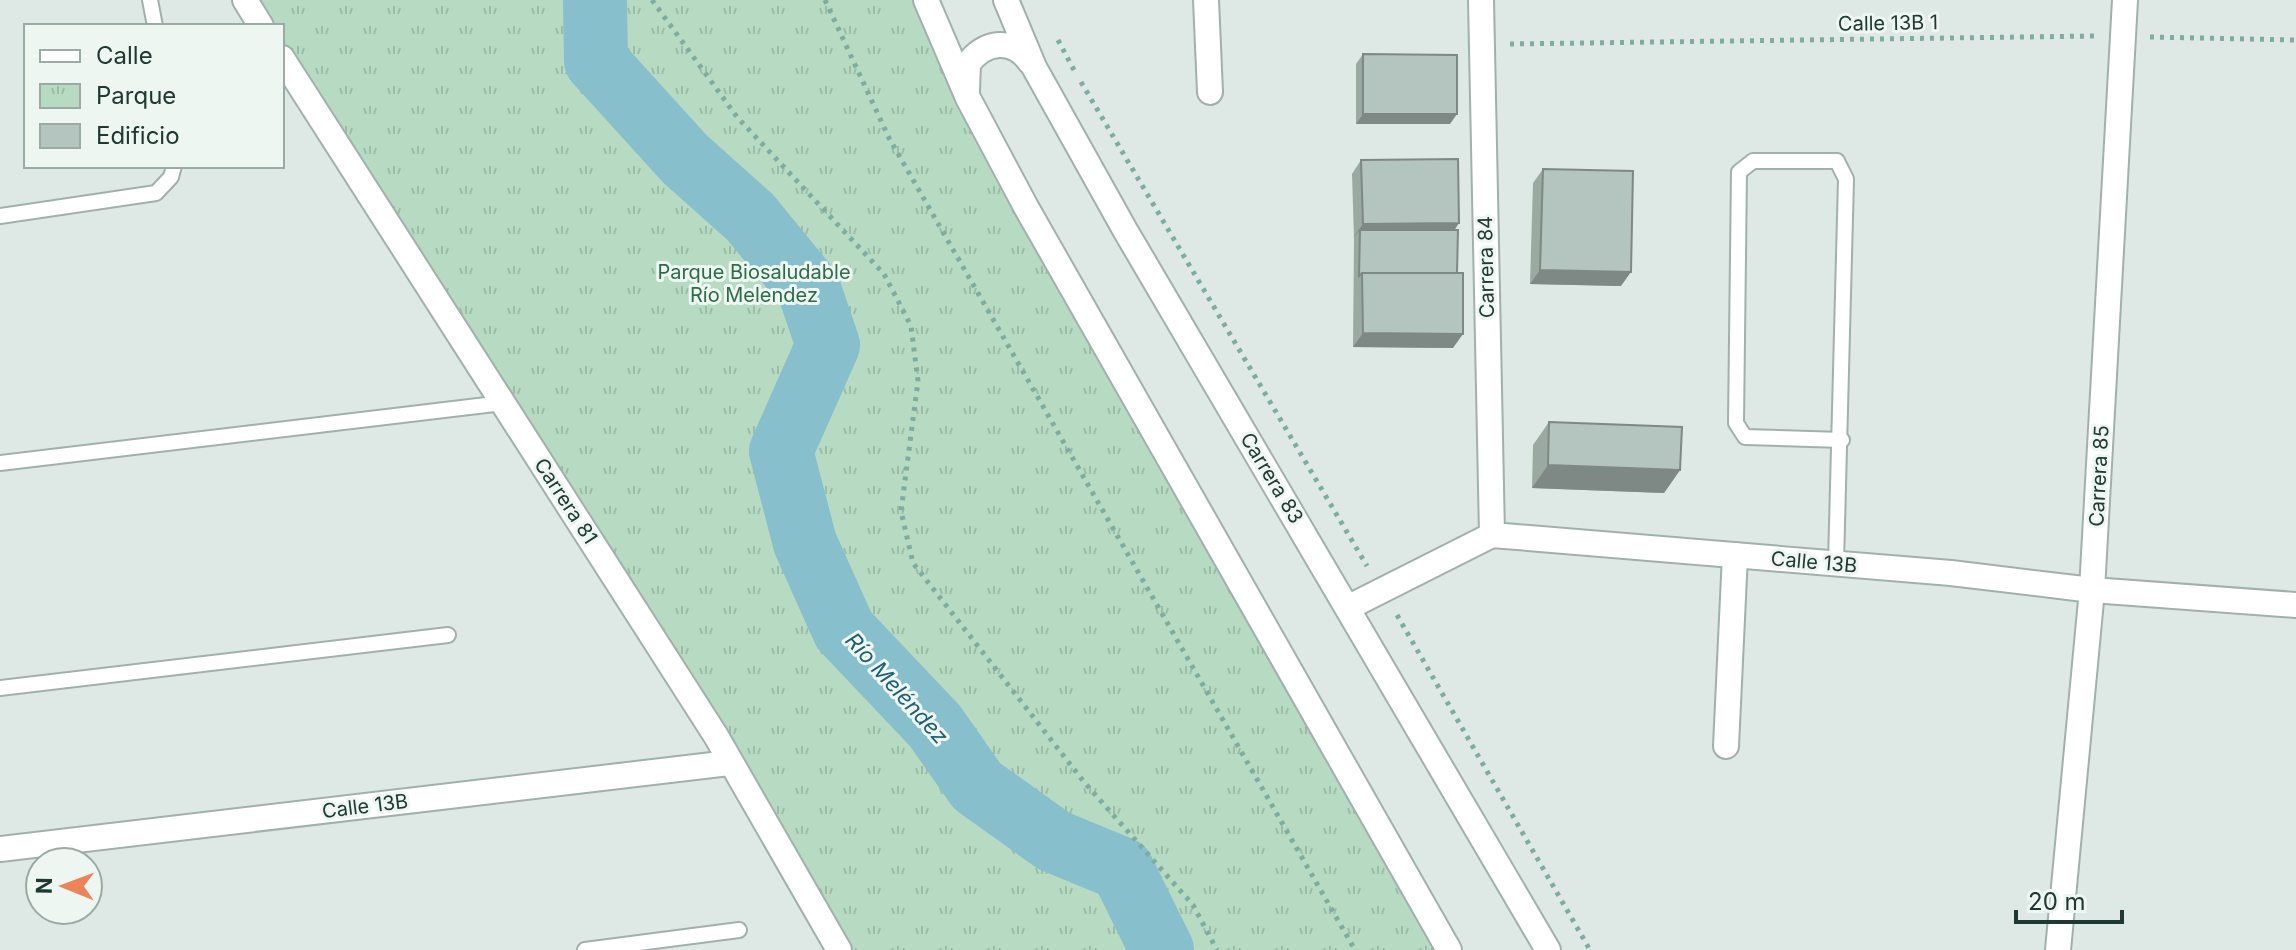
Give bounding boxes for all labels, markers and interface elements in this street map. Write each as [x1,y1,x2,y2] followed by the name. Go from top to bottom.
[1838,10,1938,36] street label: Calle 13B 1
[24,24,284,168] legend
[96,41,153,70] text: Calle
[96,81,176,110] text: Parque
[96,121,180,150] text: Edificio
[1473,216,1499,318] street label: Carrera 84
[657,260,851,307] park label: Parque Biosaludable Río Melendez
[2084,425,2114,527] street label: Carrera 85
[1236,428,1308,528] street label: Carrera 83
[529,454,603,548] street label: Carrera 81
[1770,546,1858,578] street label: Calle 13B
[840,627,954,749] water label: Río Meléndez
[321,789,409,823] street label: Calle 13B
[24,846,104,926] north arrow
[2016,874,2122,924] scale bar
[31,877,57,894] text: N
[2028,887,2086,916] text: 20 m

